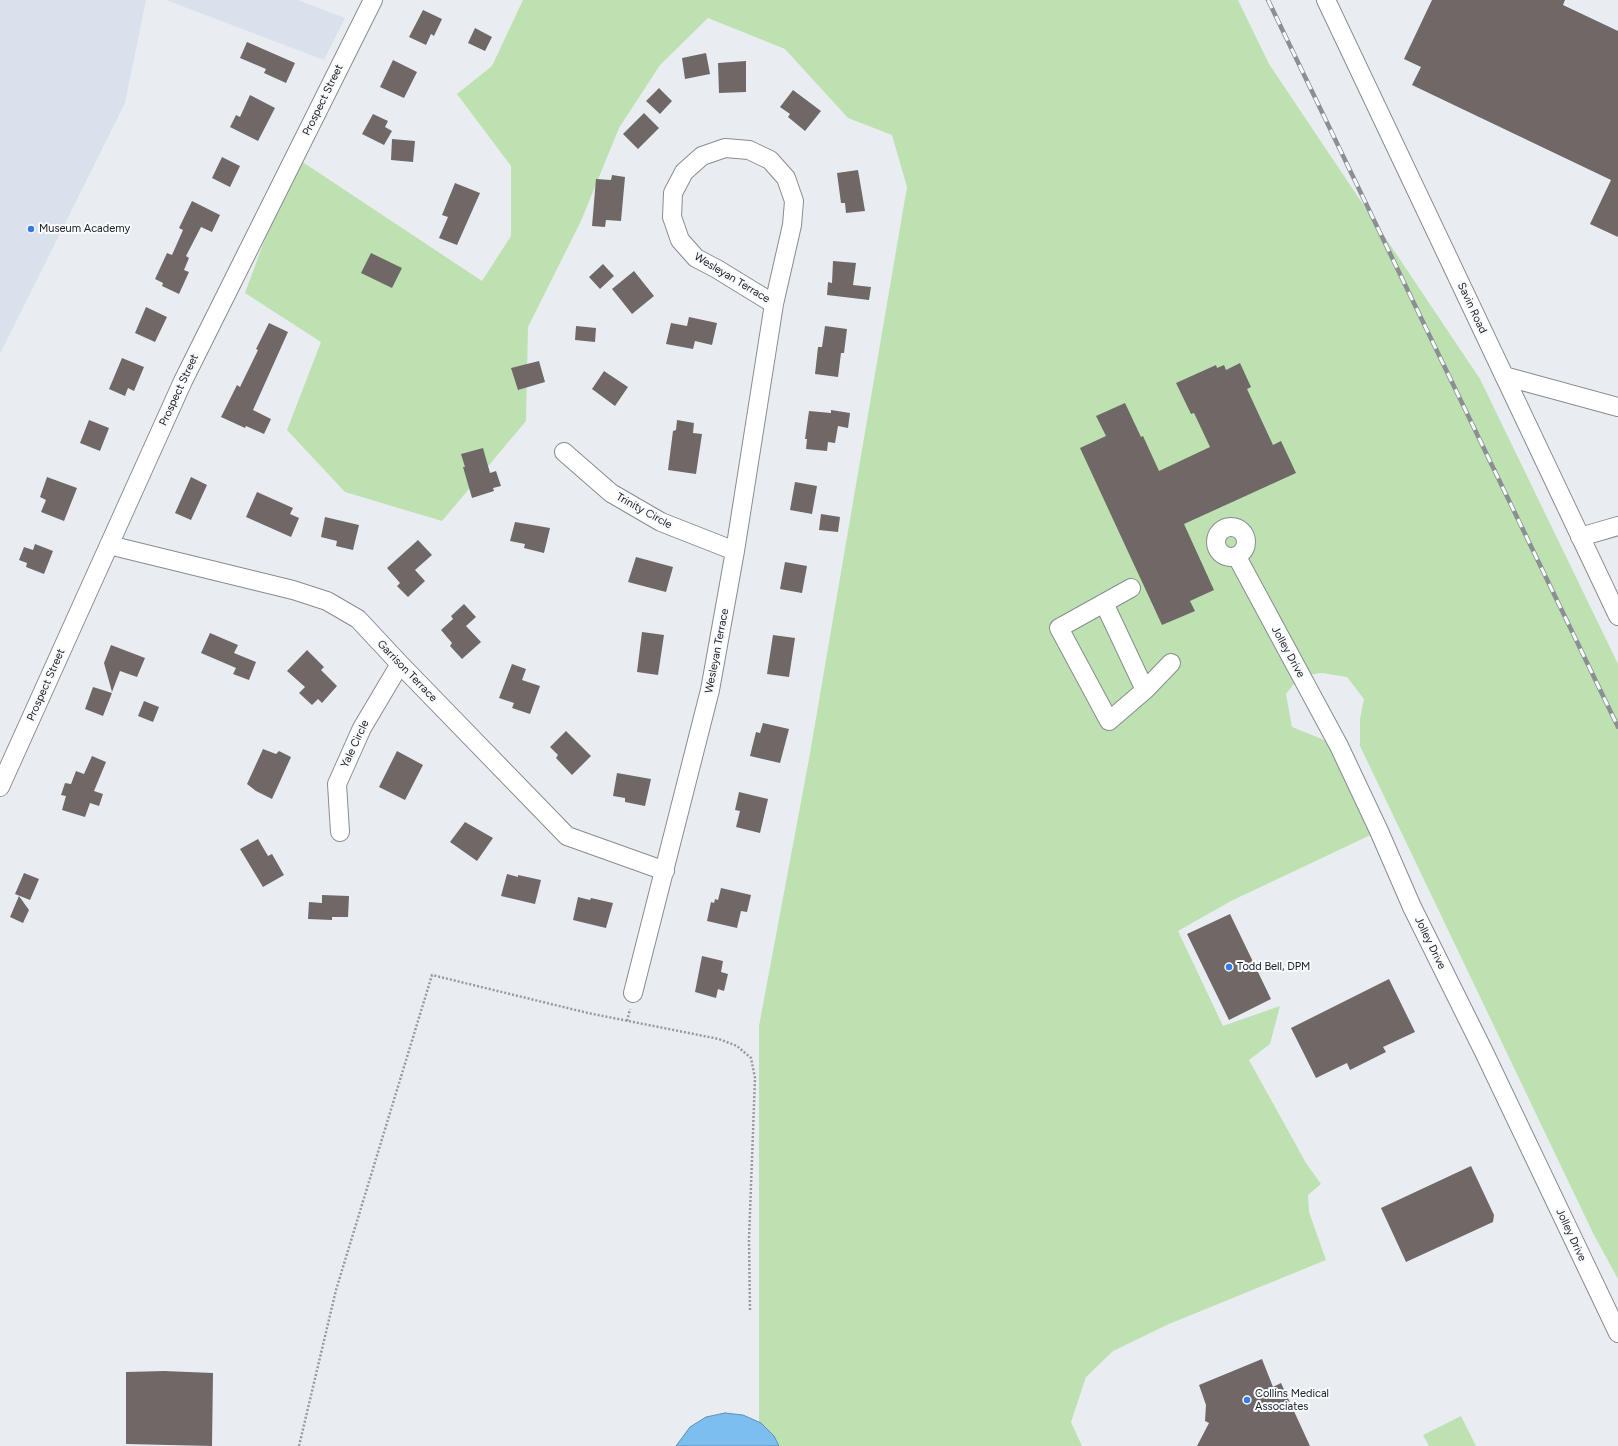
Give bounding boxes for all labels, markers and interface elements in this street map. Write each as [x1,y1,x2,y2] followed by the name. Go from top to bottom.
[300,62,346,138] street label: Prospect Street
[39,222,130,236] place label: Museum Academy
[26,224,36,234] marker: Museum Academy
[692,250,772,306] street label: Wesleyan Terrace
[1454,280,1490,336] street label: Savin Road
[157,352,201,428] street label: Prospect Street
[614,490,674,532] street label: Trinity Circle
[702,608,732,694] street label: Wesleyan Terrace
[1268,624,1308,680] street label: Jolley Drive
[374,637,440,705] street label: Garrison Terrace
[24,647,68,723] street label: Prospect Street
[338,718,372,770] street label: Yale Circle
[1412,915,1448,971] street label: Jolley Drive
[1237,960,1310,974] place label: Todd Bell, DPM
[1224,962,1234,972] marker: Todd Bell, DPM
[1553,1207,1589,1263] street label: Jolley Drive
[1255,1387,1329,1413] place label: Collins Medical Associates
[1242,1395,1252,1405] marker: Collins Medical Associates

